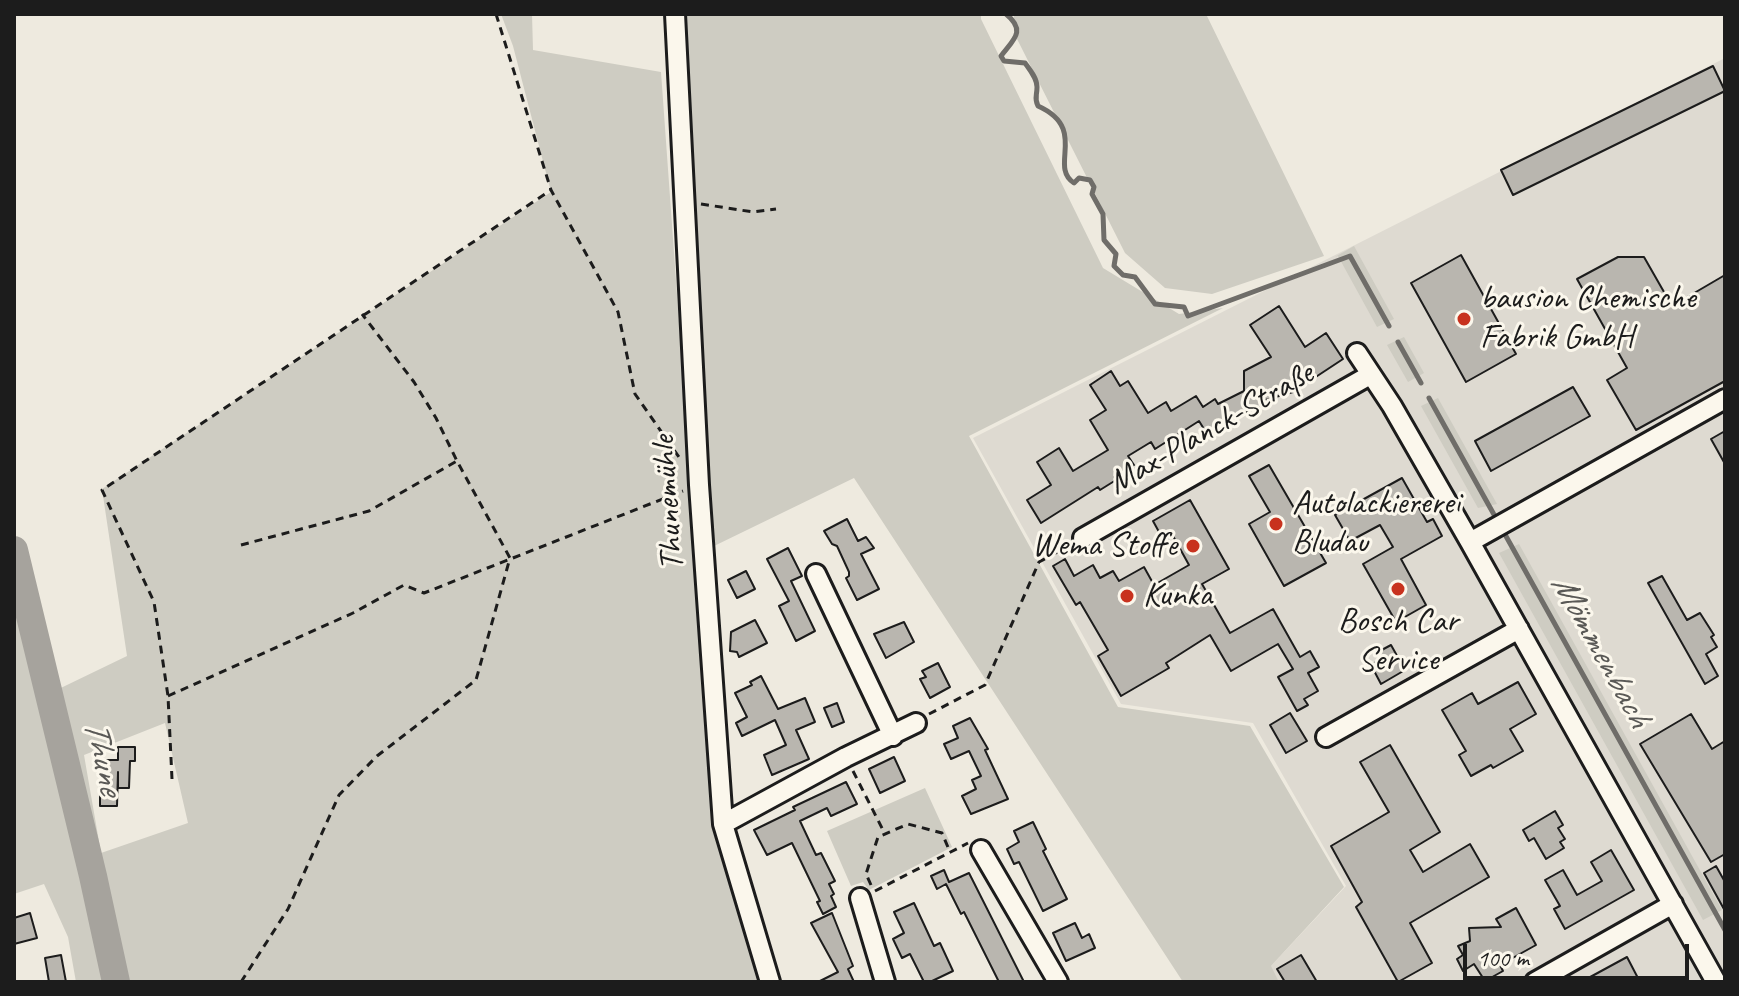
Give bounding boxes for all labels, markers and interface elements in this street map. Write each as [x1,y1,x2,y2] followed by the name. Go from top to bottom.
[1480,279,1696,358] place label: bausion Chemische Fabrik GmbH
[1455,310,1473,328] marker: bausion Chemische Fabrik GmbH
[1101,354,1321,504] street label: Max-Planck-Straße
[644,434,694,572] street label: Thunemühle
[1292,484,1460,564] place label: Autolackiererei Bludau
[1267,515,1285,533] marker: Autolackiererei Bludau
[1032,526,1177,566] place label: Wema Stoffe
[1184,537,1202,555] marker: Wema Stoffe
[1540,567,1660,735] water label: Mömmenbach
[1143,576,1212,616] place label: Kunka
[1389,580,1407,598] marker: Bosch Car Service
[1118,587,1136,605] marker: Kunka
[1338,602,1458,682] place label: Bosch Car Service
[73,716,131,798] water label: Thune
[1467,928,1693,978] scale bar
[1477,943,1529,973] text: 100 m

